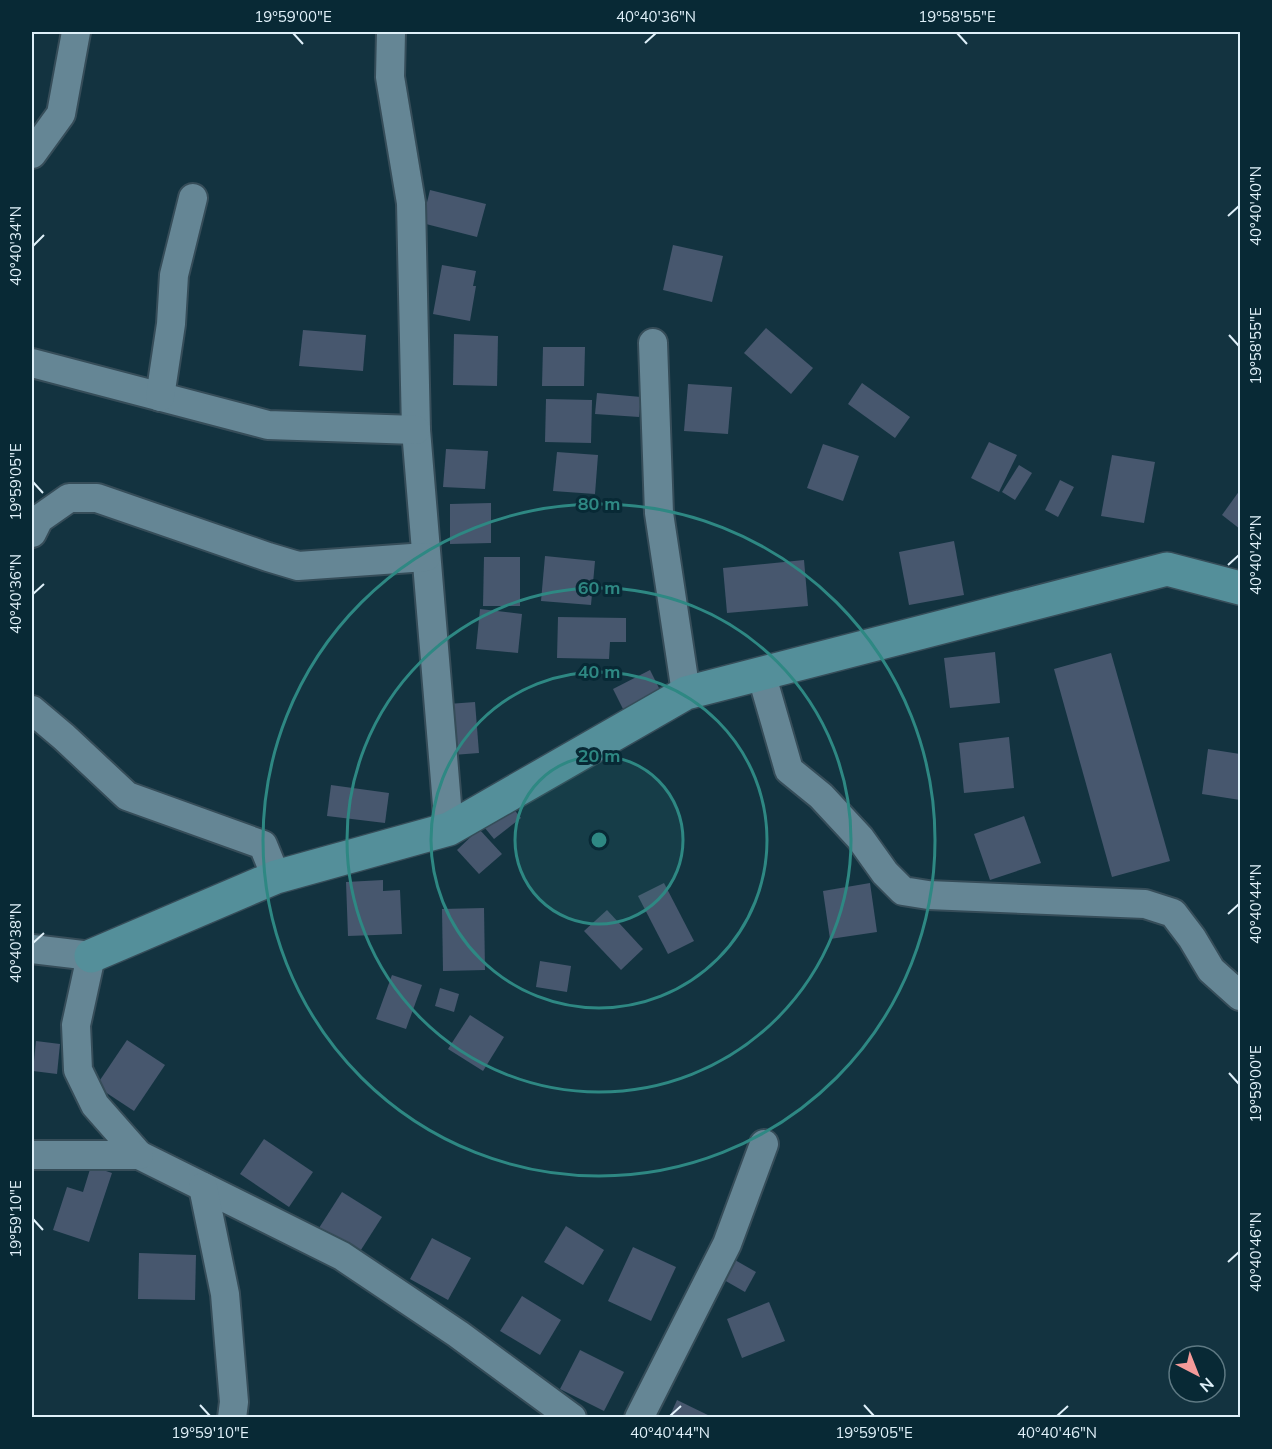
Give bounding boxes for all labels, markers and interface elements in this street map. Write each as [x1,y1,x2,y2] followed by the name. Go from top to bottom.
[254,7,332,26] text: 19°59'00"E
[616,7,696,26] text: 40°40'36"N
[918,7,996,26] text: 19°58'55"E
[1246,166,1265,246] text: 40°40'40"N
[6,206,25,286] text: 40°40'34"N
[1246,307,1265,385] text: 19°58'55"E
[6,443,25,521] text: 19°59'05"E
[578,492,620,515] text: 80 m
[1246,515,1265,595] text: 40°40'42"N
[6,554,25,634] text: 40°40'36"N
[578,576,620,599] text: 60 m
[578,660,620,683] text: 40 m
[578,744,620,767] text: 20 m
[589,830,609,850] centre of rings
[1246,864,1265,944] text: 40°40'44"N
[6,903,25,983] text: 40°40'38"N
[1246,1045,1265,1123] text: 19°59'00"E
[6,1180,25,1258] text: 19°59'10"E
[1246,1212,1265,1292] text: 40°40'46"N
[1167,1344,1227,1404] north arrow
[1196,1374,1218,1397] text: N
[171,1423,249,1442] text: 19°59'10"E
[630,1423,710,1442] text: 40°40'44"N
[835,1423,913,1442] text: 19°59'05"E
[1017,1423,1097,1442] text: 40°40'46"N

